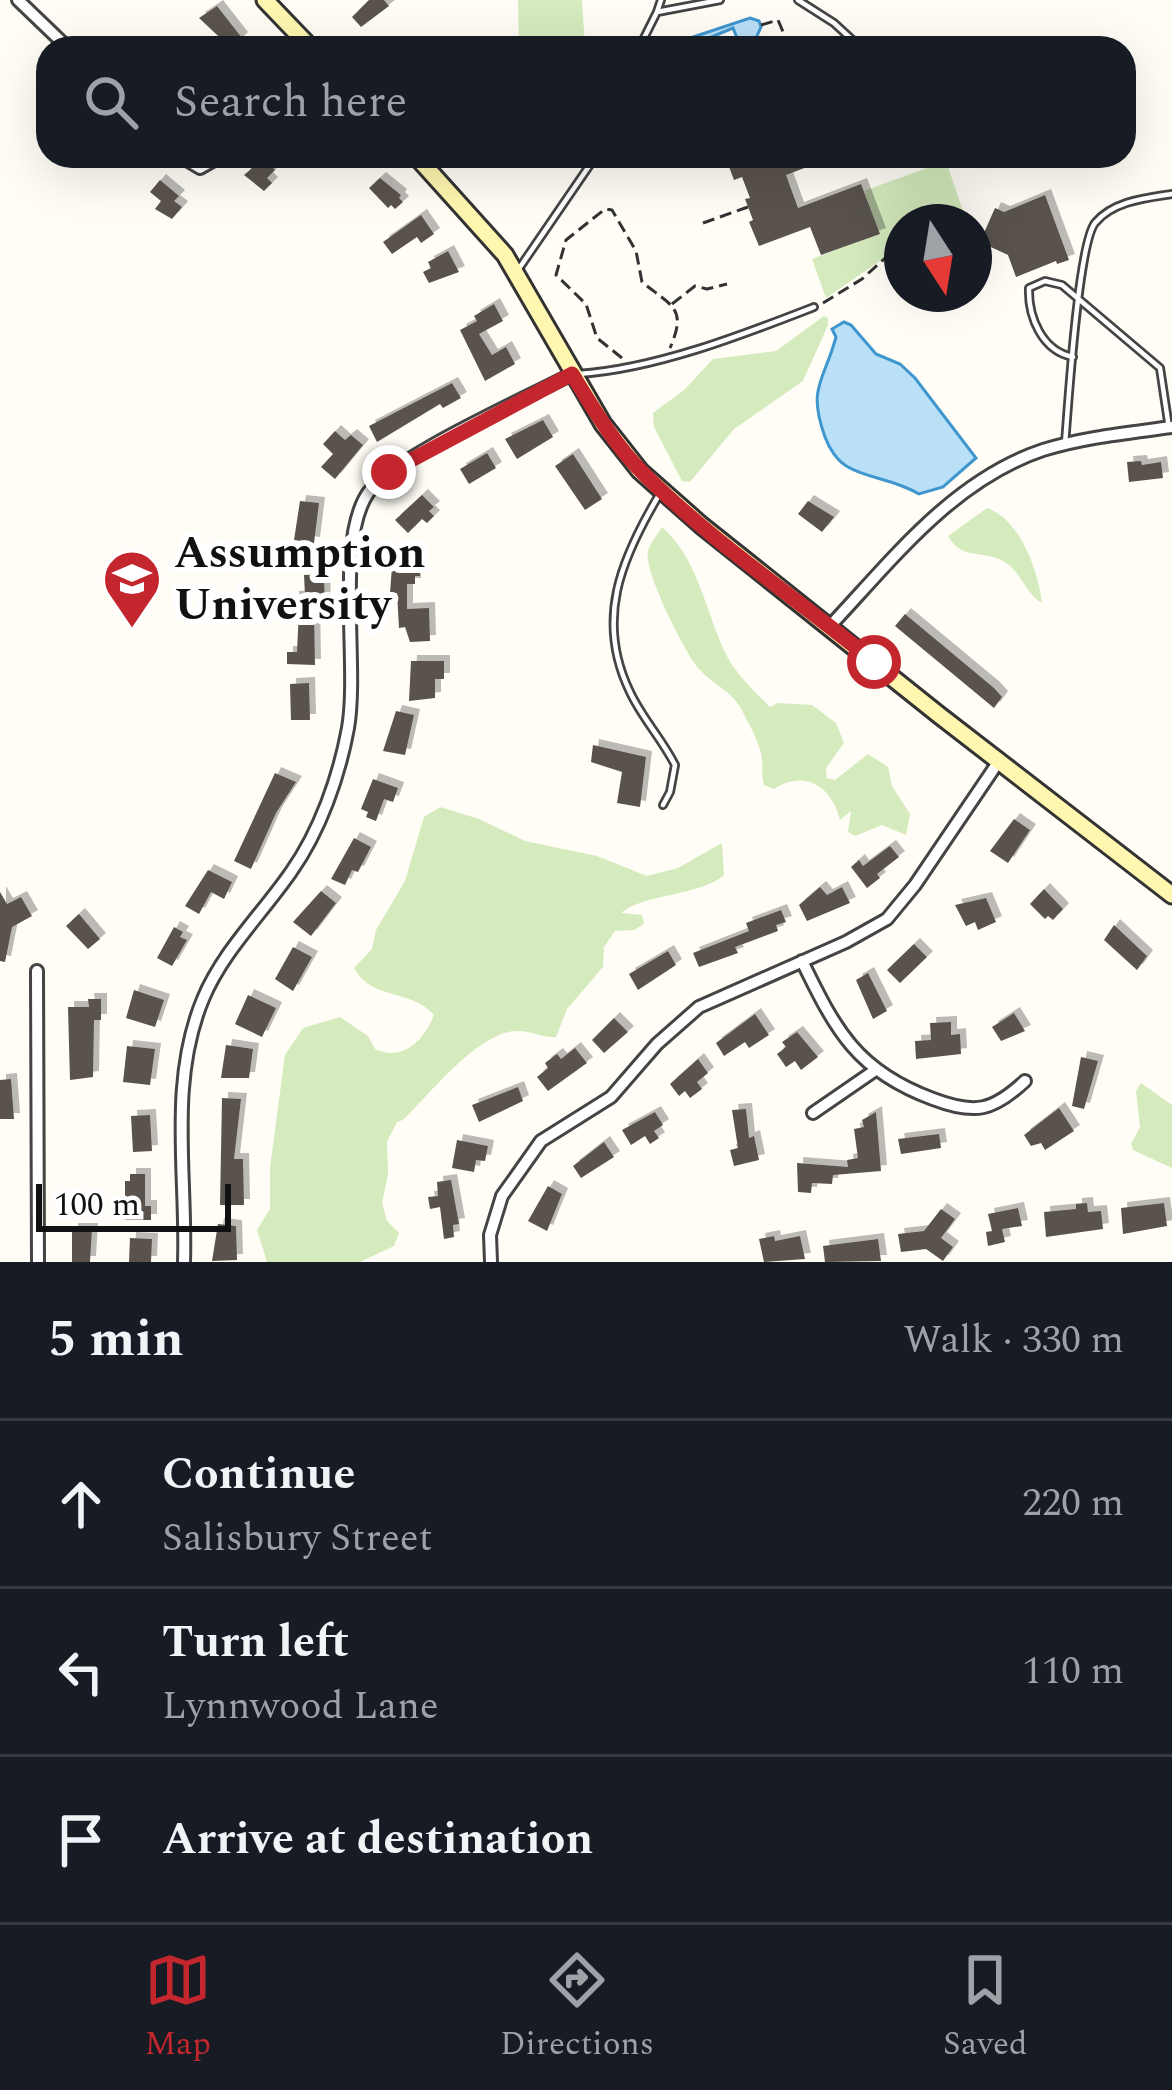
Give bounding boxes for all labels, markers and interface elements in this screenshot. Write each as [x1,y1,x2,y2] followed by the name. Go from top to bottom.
[36,36,1136,168] search box
[174,68,407,137] text: Search here
[78,69,144,135] icon: search
[884,204,992,312] north arrow
[362,445,416,499] route end
[174,519,426,640] place label: Assumption University
[101,548,163,630] school or university icon: Assumption University
[847,635,901,689] route start
[36,1178,231,1231] scale bar
[54,1180,140,1230] text: 100 m
[48,1301,184,1379] text: 5 min
[903,1311,1124,1370] text: Walk · 330 m
[162,1440,355,1509] text: Continue
[48,1471,114,1537] icon: ahead
[1022,1474,1124,1533] text: 220 m
[162,1509,433,1568] text: Salisbury Street
[162,1608,349,1677] text: Turn left
[48,1639,114,1705] icon: left
[1022,1642,1124,1701] text: 110 m
[162,1677,439,1736] text: Lynnwood Lane
[162,1805,593,1874] text: Arrive at destination
[48,1807,114,1873] icon: arrive
[144,1947,211,2069] tab: Map
[500,1947,654,2069] tab: Directions
[943,1947,1028,2069] tab: Saved

